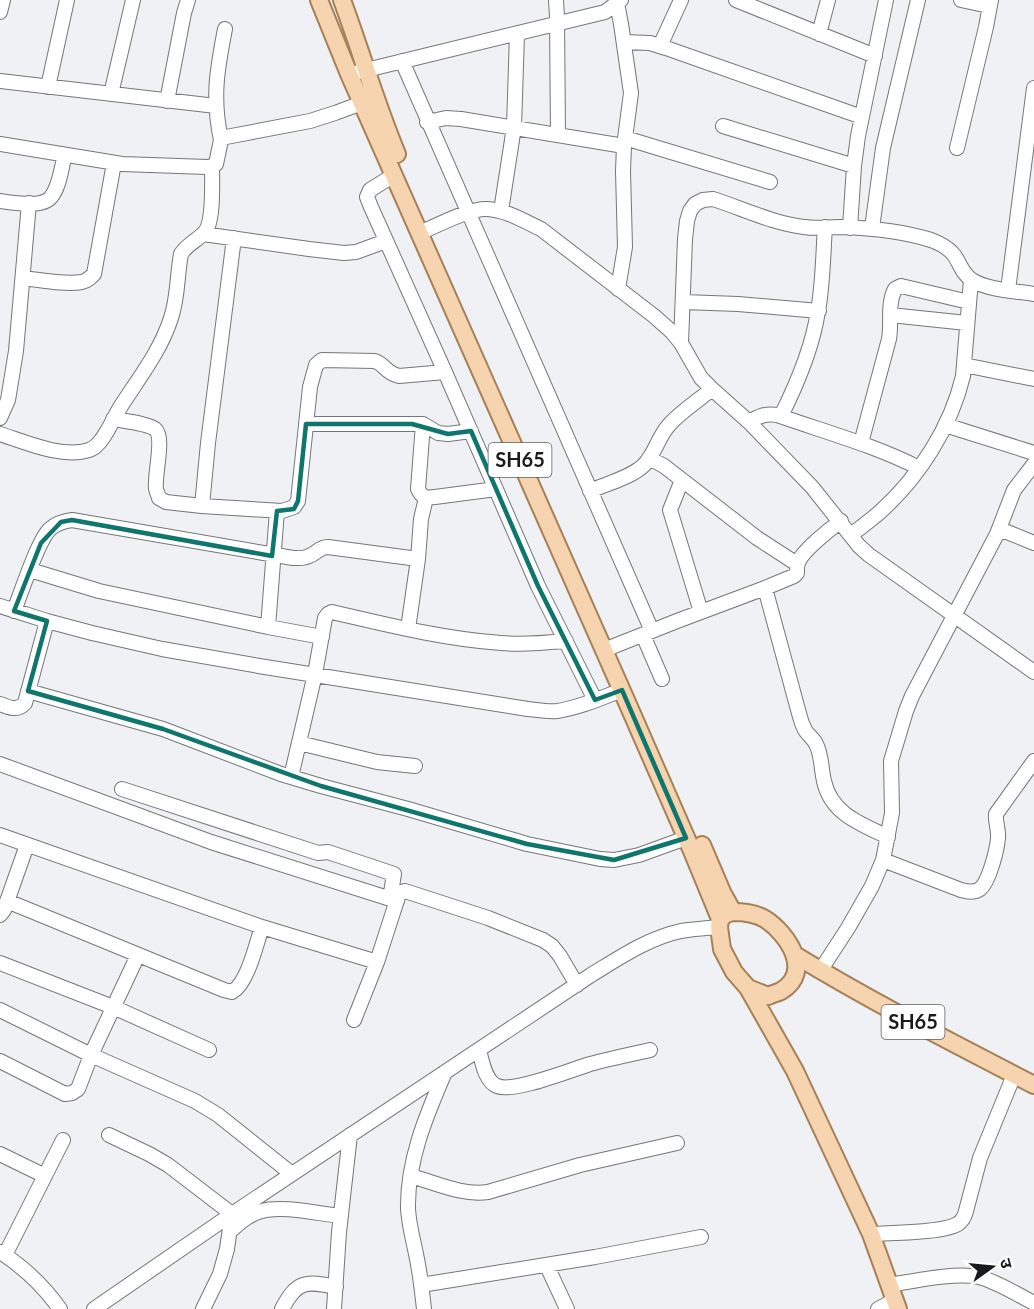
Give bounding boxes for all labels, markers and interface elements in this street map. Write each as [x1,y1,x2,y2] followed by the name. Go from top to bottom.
[488,443,552,477] road number: SH65
[882,1005,944,1039] road number: SH65
[962,1237,1022,1297] north arrow
[997,1256,1018,1271] text: उ

